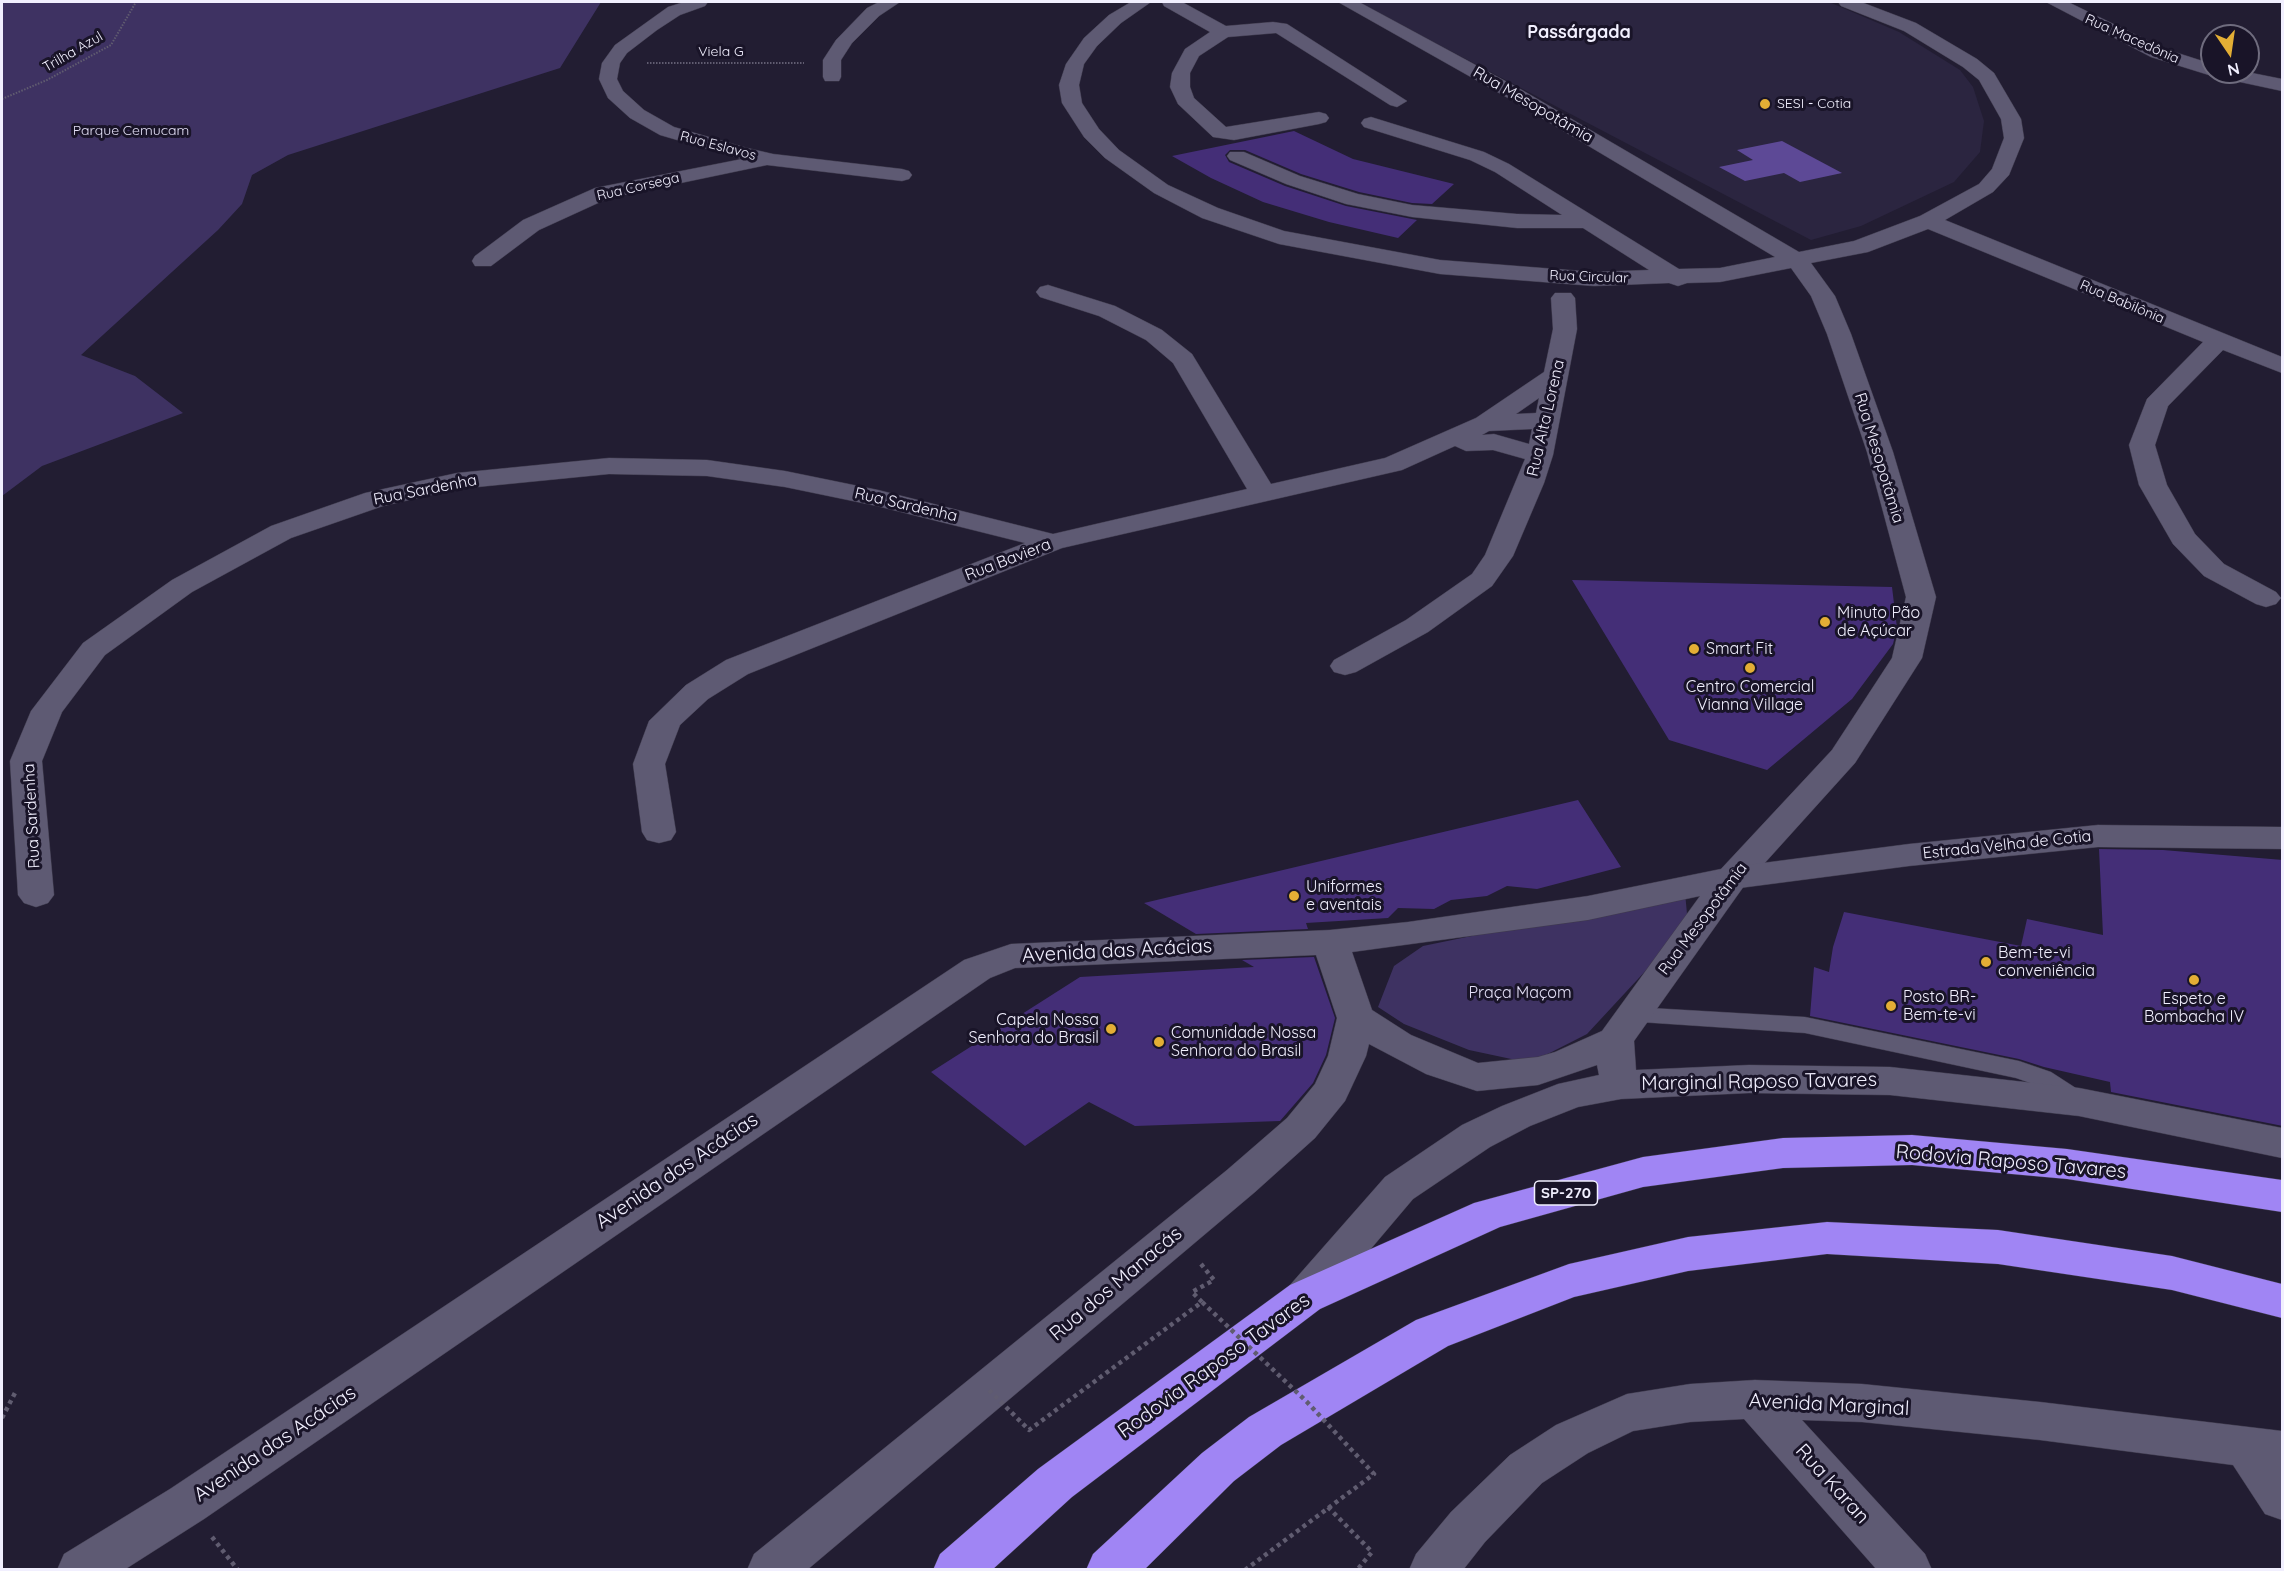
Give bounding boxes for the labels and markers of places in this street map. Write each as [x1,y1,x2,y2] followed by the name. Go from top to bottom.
[1777,96,1851,112] place label: SESI - Cotia
[1758,97,1772,111] marker: SESI - Cotia
[1837,603,1920,641] place label: Minuto Pão de Açúcar
[1818,615,1832,629] marker: Minuto Pão de Açúcar
[1706,639,1773,659] place label: Smart Fit
[1687,642,1701,656] marker: Smart Fit
[1743,661,1757,675] marker: Centro Comercial Vianna Village
[1686,677,1814,715] place label: Centro Comercial Vianna Village
[1306,877,1382,915] place label: Uniformes e aventais
[1287,889,1301,903] marker: Uniformes e aventais
[1998,943,2095,981] place label: Bem-te-vi conveniência
[1979,955,1993,969] marker: Bem-te-vi conveniência
[2187,973,2201,987] marker: Espeto e Bombacha IV
[1903,987,1976,1025] place label: Posto BR- Bem-te-vi
[2144,989,2244,1027] place label: Espeto e Bombacha IV
[1884,999,1898,1013] marker: Posto BR- Bem-te-vi
[969,1010,1099,1048] place label: Capela Nossa Senhora do Brasil
[1104,1022,1118,1036] marker: Capela Nossa Senhora do Brasil
[1171,1023,1316,1061] place label: Comunidade Nossa Senhora do Brasil
[1152,1035,1166,1049] marker: Comunidade Nossa Senhora do Brasil

